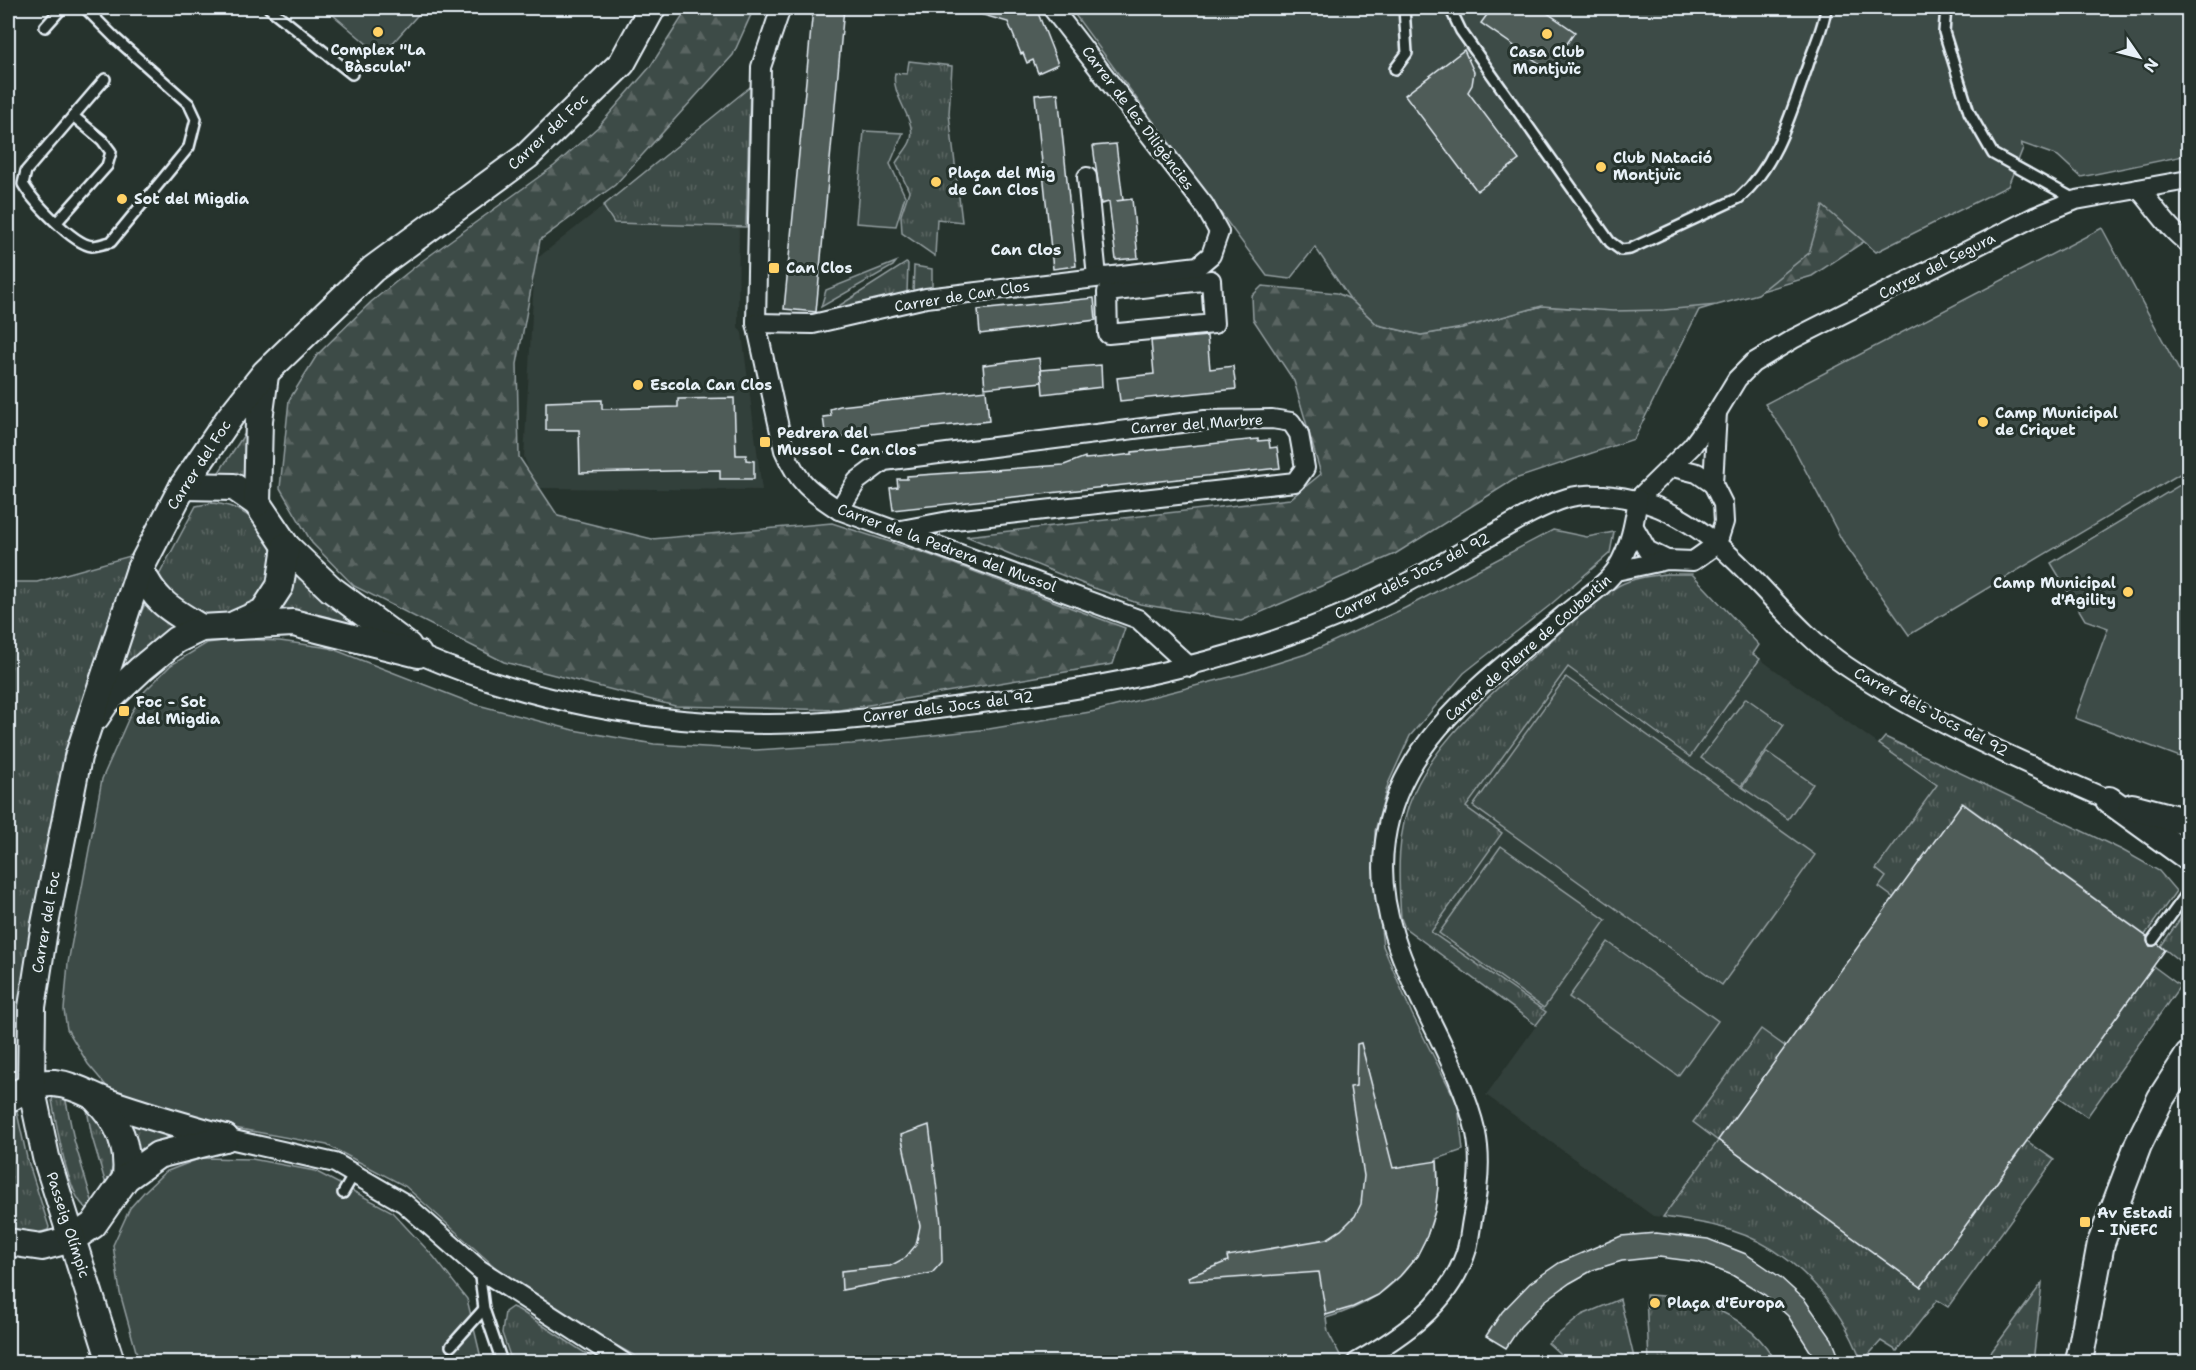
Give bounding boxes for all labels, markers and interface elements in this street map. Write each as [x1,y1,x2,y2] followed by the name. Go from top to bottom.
[371,25,385,39] marker: Complex "La Bàscula"
[1540,27,1554,41] marker: Casa Club Montjuïc
[2109,27,2169,87] north arrow
[331,40,426,77] place label: Complex "La Bàscula"
[1077,42,1199,194] street label: Carrer de les Diligències
[1509,42,1585,79] place label: Casa Club Montjuïc
[2139,54,2163,77] text: N
[503,89,593,175] street label: Carrer del Foc
[1613,148,1712,185] place label: Club Natació Montjuïc
[1594,160,1608,174] marker: Club Natació Montjuïc
[948,163,1056,200] place label: Plaça del Mig de Can Clos
[929,175,943,189] marker: Plaça del Mig de Can Clos
[134,189,250,209] place label: Sot del Migdia
[115,192,129,206] marker: Sot del Migdia
[1875,228,1999,304] street label: Carrer del Segura
[991,239,1061,260] district label: Can Clos
[786,258,852,278] place label: Can Clos
[767,261,781,275] marker: Can Clos
[893,275,1031,317] street label: Carrer de Can Clos
[650,375,772,395] place label: Escola Can Clos
[631,378,645,392] marker: Escola Can Clos
[1995,403,2118,440] place label: Camp Municipal de Criquet
[1130,409,1264,439] street label: Carrer del Marbre
[1976,415,1990,429] marker: Camp Municipal de Criquet
[163,416,235,514] street label: Carrer del Foc
[777,423,917,460] place label: Pedrera del Mussol - Can Clos
[758,435,772,449] marker: Pedrera del Mussol - Can Clos
[835,499,1060,597] street label: Carrer de la Pedrera del Mussol
[1331,528,1493,624] street label: Carrer dels Jocs del 92
[1441,570,1615,726] street label: Carrer de Pierre de Coubertin
[1993,573,2116,610] place label: Camp Municipal d'Agility
[2121,585,2135,599] marker: Camp Municipal d'Agility
[1851,663,2011,761] street label: Carrer dels Jocs del 92
[862,687,1034,727] street label: Carrer dels Jocs del 92
[136,692,221,729] place label: Foc - Sot del Migdia
[117,704,131,718] marker: Foc - Sot del Migdia
[27,869,65,975] street label: Carrer del Foc
[41,1169,95,1281] street label: Passeig Olímpic
[2097,1203,2172,1240] place label: Av Estadi - INEFC
[2078,1215,2092,1229] marker: Av Estadi - INEFC
[1667,1293,1786,1313] place label: Plaça d'Europa
[1648,1296,1662,1310] marker: Plaça d'Europa

